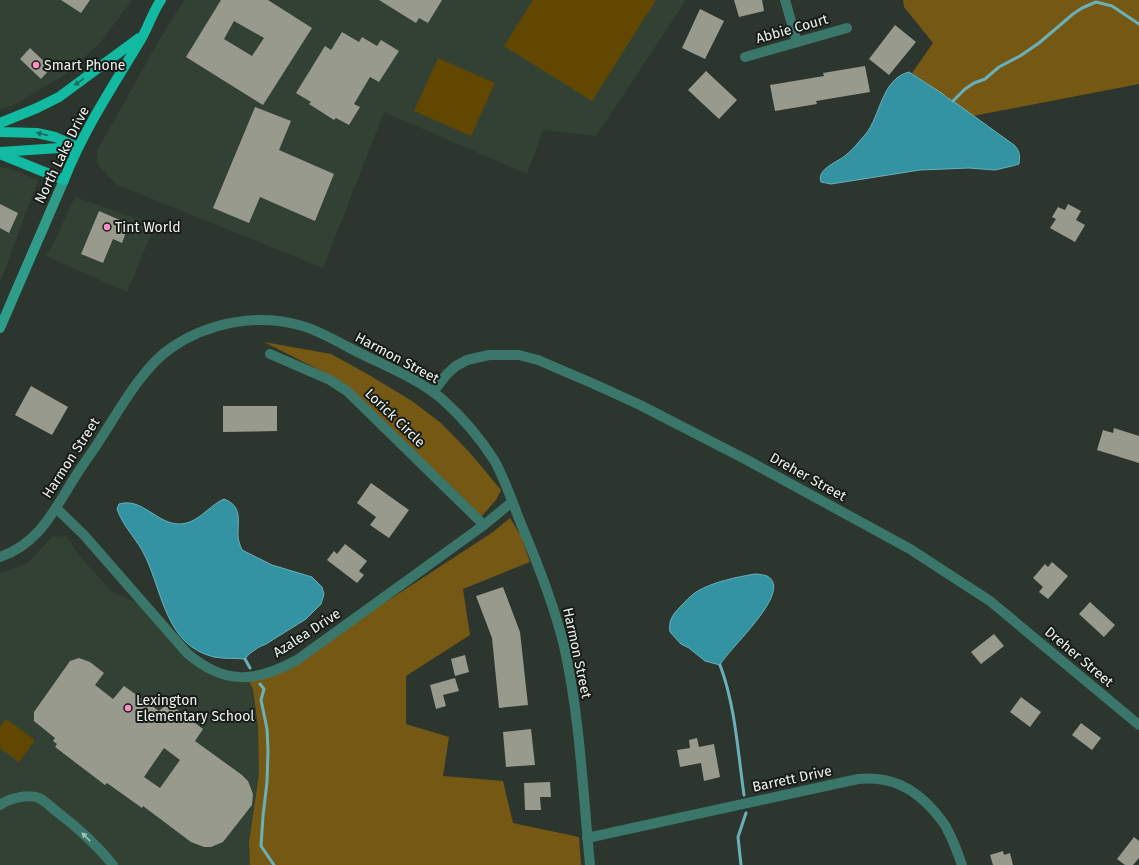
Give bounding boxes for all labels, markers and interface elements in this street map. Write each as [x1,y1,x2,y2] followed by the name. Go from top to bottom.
[754,10,831,47] street label: Abbie Court
[44,57,125,74] place label: Smart Phone
[31,60,41,70] marker: Smart Phone
[74,78,84,86] one-way arrow
[31,104,93,206] street label: North Lake Drive
[35,131,47,137] one-way arrow
[115,219,181,236] place label: Tint World
[102,222,112,232] marker: Tint World
[352,329,443,388] street label: Harmon Street
[361,385,429,451] street label: Lorick Circle
[39,414,104,501] street label: Harmon Street
[767,449,850,505] street label: Dreher Street
[270,605,344,661] street label: Azalea Drive
[559,606,595,701] street label: Harmon Street
[1041,623,1118,691] street label: Dreher Street
[136,692,254,725] place label: Lexington Elementary School
[123,703,133,713] marker: Lexington Elementary School
[751,762,833,796] street label: Barrett Drive
[82,832,91,842] one-way arrow

